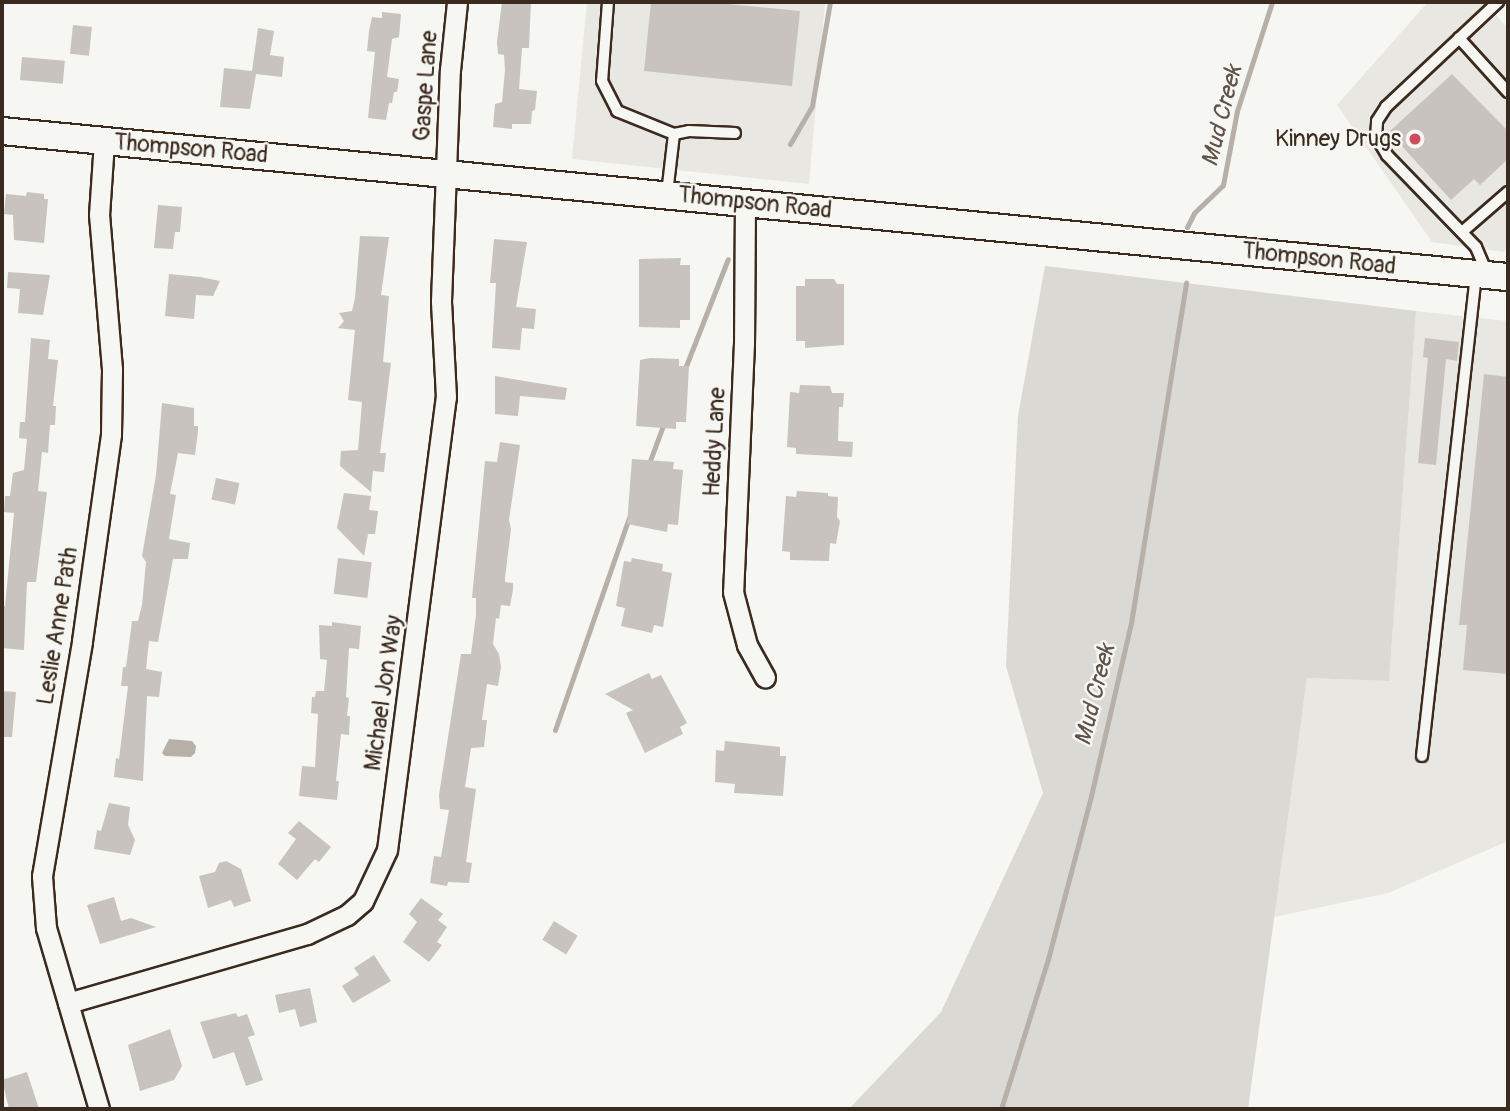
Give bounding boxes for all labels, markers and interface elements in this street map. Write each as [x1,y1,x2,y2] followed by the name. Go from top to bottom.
[408,30,444,142] street label: Gaspe Lane
[1196,63,1248,169] water label: Mud Creek
[1275,125,1401,153] place label: Kinney Drugs
[113,129,269,169] street label: Thompson Road
[1407,131,1423,147] marker: Kinney Drugs
[677,181,833,225] street label: Thompson Road
[1241,237,1397,281] street label: Thompson Road
[698,387,732,497] street label: Heddy Lane
[32,545,84,707] street label: Leslie Anne Path
[359,613,409,773] street label: Michael Jon Way
[1069,642,1121,748] water label: Mud Creek

